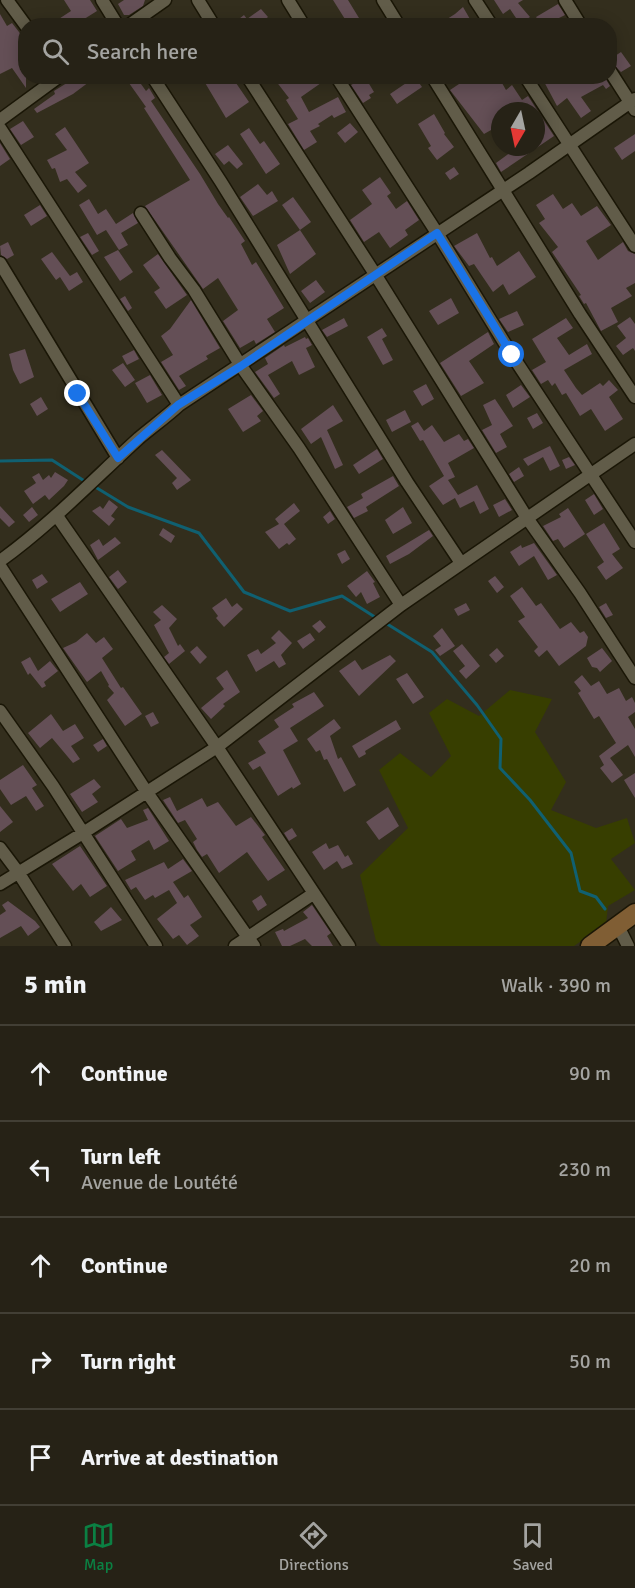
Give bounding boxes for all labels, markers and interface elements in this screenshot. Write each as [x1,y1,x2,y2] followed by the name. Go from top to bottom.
[18,18,617,84] search box
[39,35,72,68] icon: search
[87,38,198,65] text: Search here
[491,102,545,156] north arrow
[498,341,524,367] route start
[64,380,90,406] route end
[24,969,87,1001] text: 5 min
[501,973,611,998] text: Walk · 390 m
[24,1057,57,1090] icon: ahead
[81,1060,168,1087] text: Continue
[569,1061,611,1086] text: 90 m
[81,1143,161,1170] text: Turn left
[24,1153,57,1186] icon: left
[558,1157,611,1182] text: 230 m
[81,1170,238,1195] text: Avenue de Loutété
[24,1249,57,1282] icon: ahead
[81,1252,168,1279] text: Continue
[569,1253,611,1278] text: 20 m
[24,1345,57,1378] icon: right
[81,1348,176,1375] text: Turn right
[569,1349,611,1374] text: 50 m
[24,1441,57,1474] icon: arrive
[81,1444,278,1471] text: Arrive at destination
[82,1519,115,1575] tab: Map
[279,1519,349,1575] tab: Directions
[513,1519,553,1575] tab: Saved

